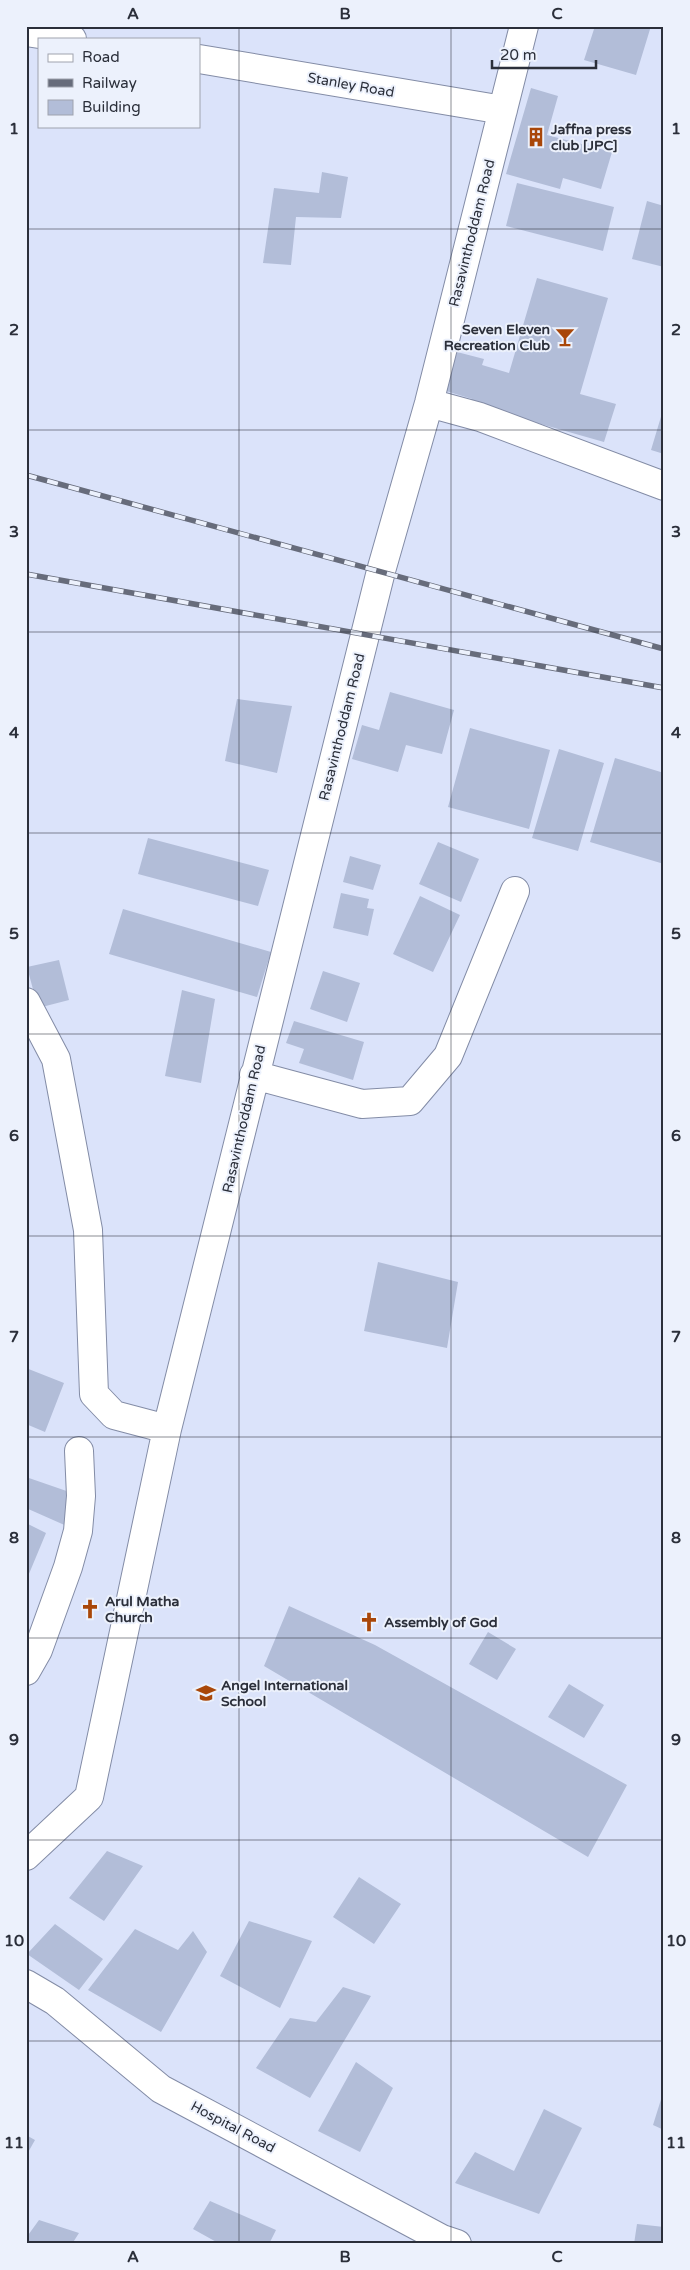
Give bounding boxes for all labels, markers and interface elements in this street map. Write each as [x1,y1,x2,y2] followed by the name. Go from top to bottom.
[127,4,139,24] text: A
[339,4,351,24] text: B
[551,4,563,24] text: C
[38,38,200,128] legend
[492,38,596,70] scale bar
[500,46,537,64] text: 20 m
[82,48,120,66] text: Road
[306,69,396,101] street label: Stanley Road
[82,74,137,92] text: Railway
[82,98,141,116] text: Building
[9,119,19,139] text: 1
[671,119,681,139] text: 1
[550,121,632,154] place label: Jaffna press club [JPC]
[525,126,547,148] building icon: Jaffna press club [JPC]
[445,158,499,308] street label: Rasavinthoddam Road
[9,320,19,340] text: 2
[671,320,681,340] text: 2
[444,321,550,354] place label: Seven Eleven Recreation Club
[554,326,576,348] bar icon: Seven Eleven Recreation Club
[9,522,19,542] text: 3
[671,522,681,542] text: 3
[315,652,369,802] street label: Rasavinthoddam Road
[9,723,19,743] text: 4
[671,723,681,743] text: 4
[9,924,19,944] text: 5
[671,924,681,944] text: 5
[219,1043,269,1195] street label: Rasavinthoddam Road
[9,1126,19,1146] text: 6
[671,1126,681,1146] text: 6
[9,1327,19,1347] text: 7
[671,1327,681,1347] text: 7
[9,1528,19,1548] text: 8
[671,1528,681,1548] text: 8
[105,1593,179,1626] place label: Arul Matha Church
[79,1598,101,1620] church icon: Arul Matha Church
[358,1611,380,1633] church icon: Assembly of God
[384,1614,498,1631] place label: Assembly of God
[221,1677,348,1710] place label: Angel International School
[195,1682,217,1704] school or university icon: Angel International School
[9,1730,19,1750] text: 9
[671,1730,681,1750] text: 9
[4,1931,24,1951] text: 10
[666,1931,686,1951] text: 10
[188,2098,278,2156] street label: Hospital Road
[4,2133,24,2153] text: 11
[666,2133,686,2153] text: 11
[127,2247,139,2267] text: A
[339,2247,351,2267] text: B
[551,2247,563,2267] text: C

